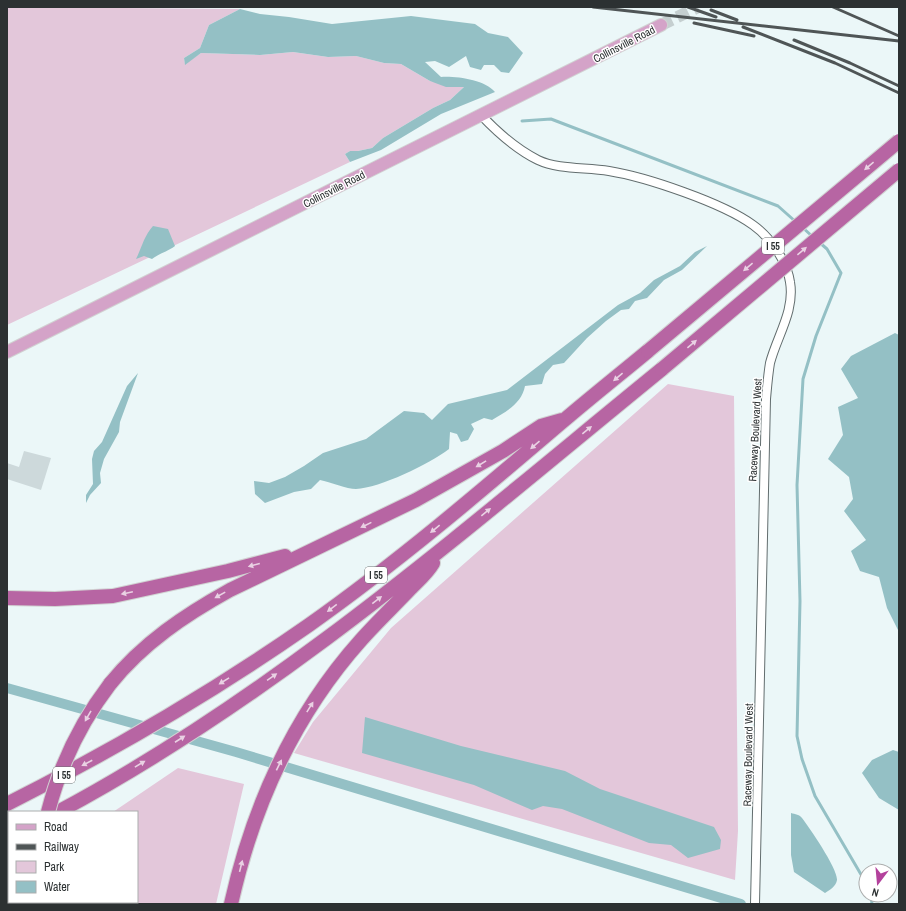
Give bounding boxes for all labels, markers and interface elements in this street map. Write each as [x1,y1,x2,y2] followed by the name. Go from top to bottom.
[591,22,657,66] street label: Collinsville Road
[864,162,874,171] one-way arrow
[301,167,367,211] street label: Collinsville Road
[762,238,784,254] road number: I 55
[797,246,808,255] one-way arrow
[742,263,753,272] one-way arrow
[687,339,698,348] one-way arrow
[612,372,623,381] one-way arrow
[745,378,765,482] street label: Raceway Boulevard West
[581,426,592,435] one-way arrow
[529,441,540,450] one-way arrow
[475,461,487,468] one-way arrow
[480,508,491,517] one-way arrow
[361,522,372,528] one-way arrow
[430,525,441,533] one-way arrow
[247,562,260,568] one-way arrow
[365,567,387,583] road number: I 55
[121,590,133,596] one-way arrow
[214,592,226,599] one-way arrow
[371,596,382,605] one-way arrow
[326,604,337,612] one-way arrow
[267,673,277,681] one-way arrow
[219,678,230,685] one-way arrow
[306,702,313,713] one-way arrow
[740,703,756,807] street label: Raceway Boulevard West
[85,710,92,722] one-way arrow
[174,735,186,742] one-way arrow
[81,759,93,766] one-way arrow
[275,759,282,771] one-way arrow
[135,760,145,768] one-way arrow
[53,767,75,783] road number: I 55
[8,811,138,903] legend
[44,819,68,835] text: Road
[44,839,79,855] text: Railway
[44,859,64,875] text: Park
[238,860,244,872] one-way arrow
[858,863,898,903] north arrow
[44,879,71,895] text: Water
[870,885,880,900] text: N

